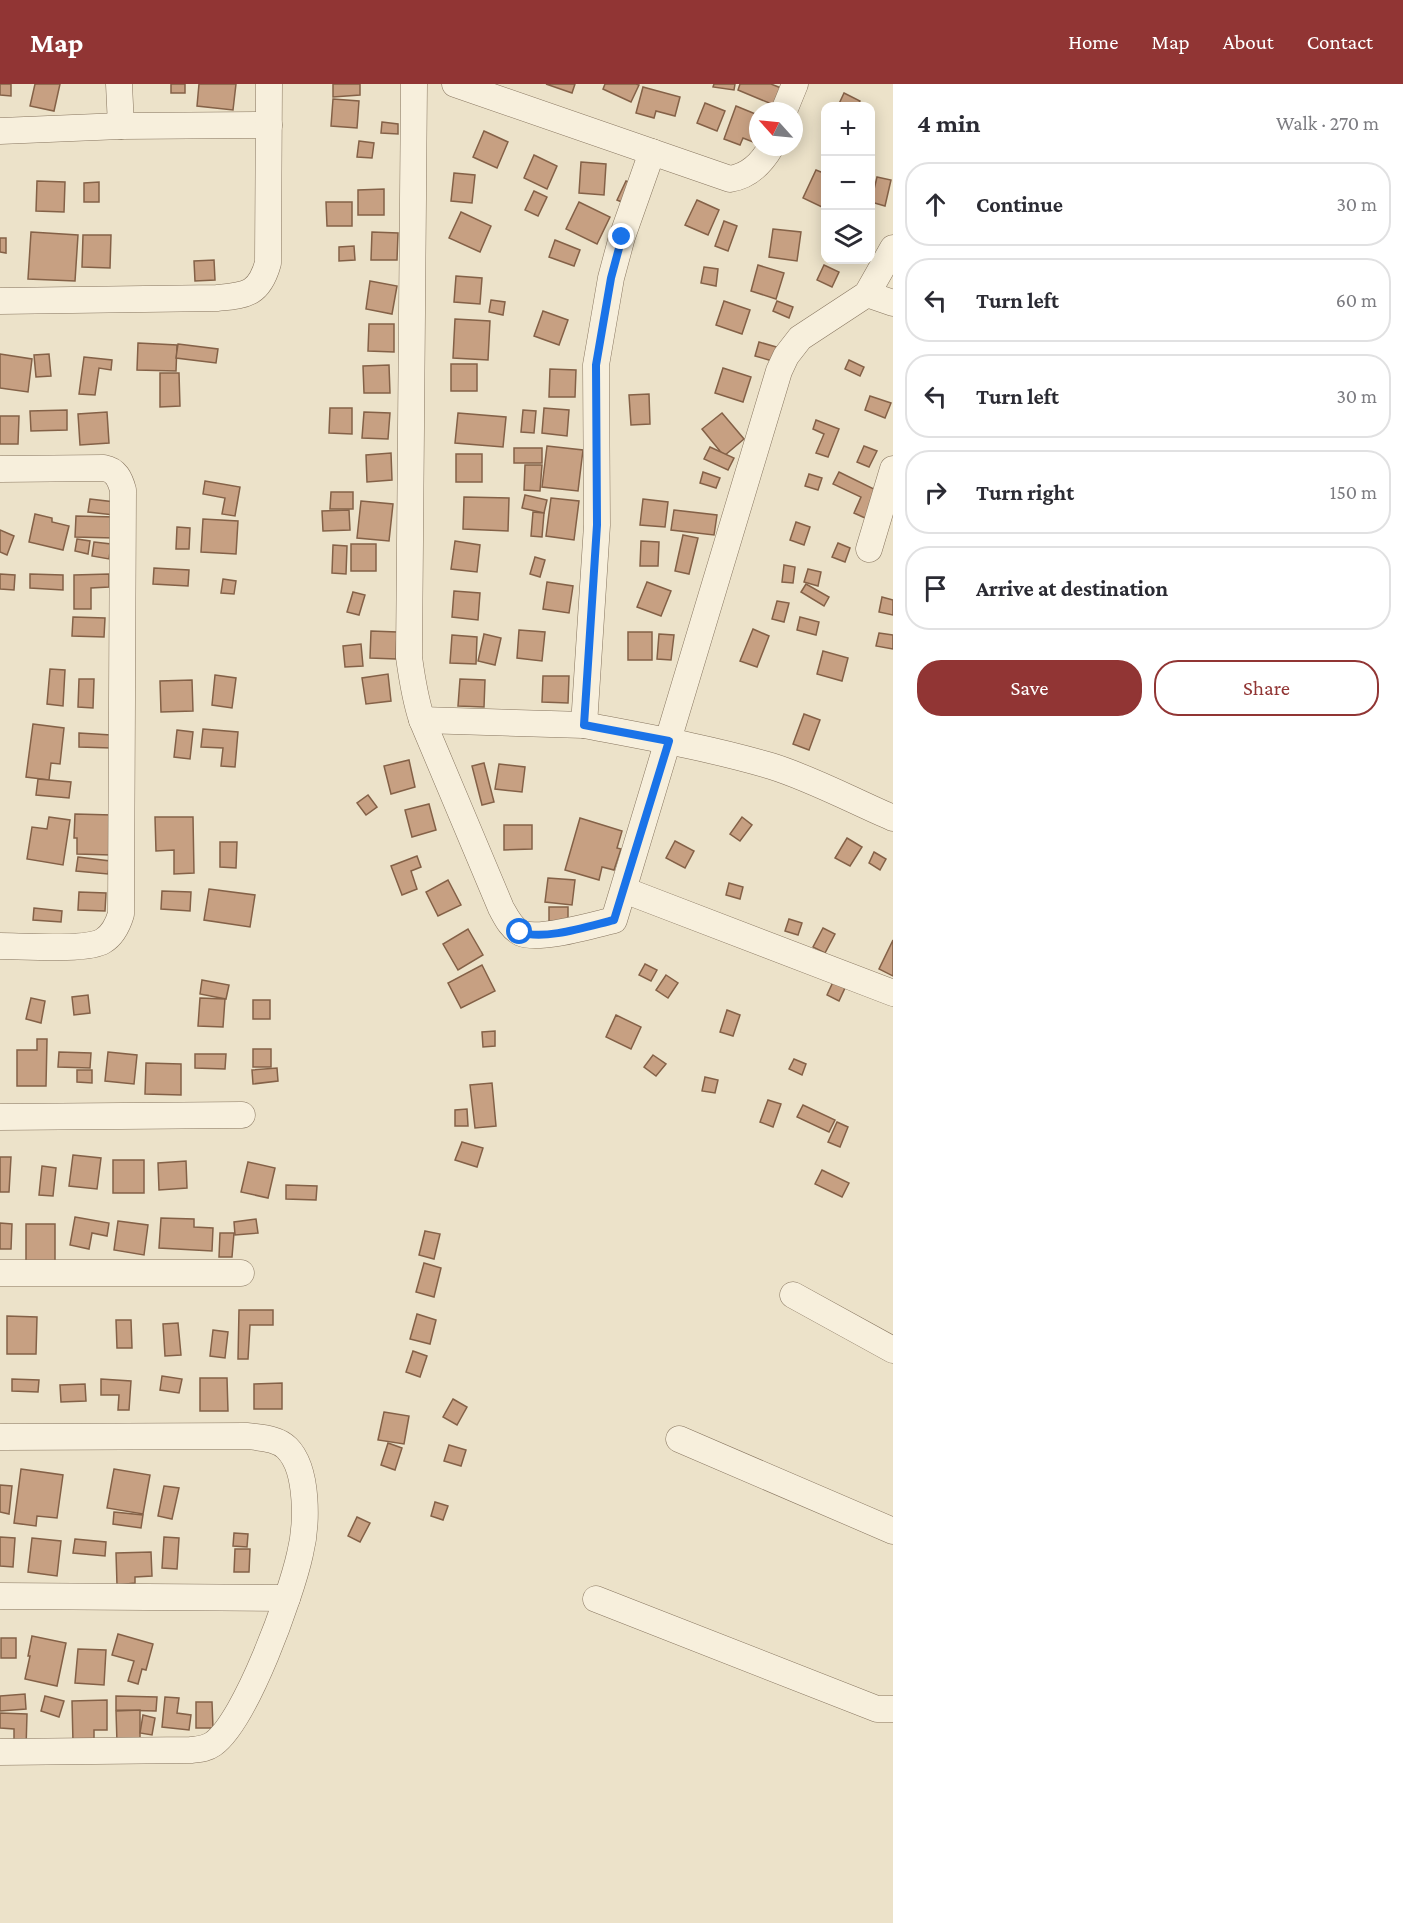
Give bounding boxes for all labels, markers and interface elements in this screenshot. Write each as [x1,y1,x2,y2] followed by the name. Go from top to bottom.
[30,27,83,58] text: Map
[1068,30,1118,54] text: Home
[1151,30,1190,54] text: Map
[1223,30,1274,54] text: About
[1307,30,1373,54] text: Contact
[749,102,803,156] north arrow
[821,102,875,264] map controls
[821,102,875,156] button: +
[917,109,981,138] text: 4 min
[1276,112,1379,134] text: Walk · 270 m
[821,156,875,210] button: −
[919,188,952,221] icon: ahead
[976,192,1063,217] text: Continue
[1336,193,1377,215] text: 30 m
[821,210,875,264] button: layers
[608,223,634,249] route end
[919,284,952,317] icon: left
[976,288,1059,313] text: Turn left
[1336,289,1377,311] text: 60 m
[919,380,952,413] icon: left
[976,384,1059,409] text: Turn left
[1336,385,1377,407] text: 30 m
[919,476,952,509] icon: right
[976,480,1074,505] text: Turn right
[1330,481,1377,503] text: 150 m
[919,572,952,605] icon: arrive
[976,576,1168,601] text: Arrive at destination
[917,660,1142,716] button: Save
[1154,660,1379,716] button: Share
[506,918,532,944] route start

